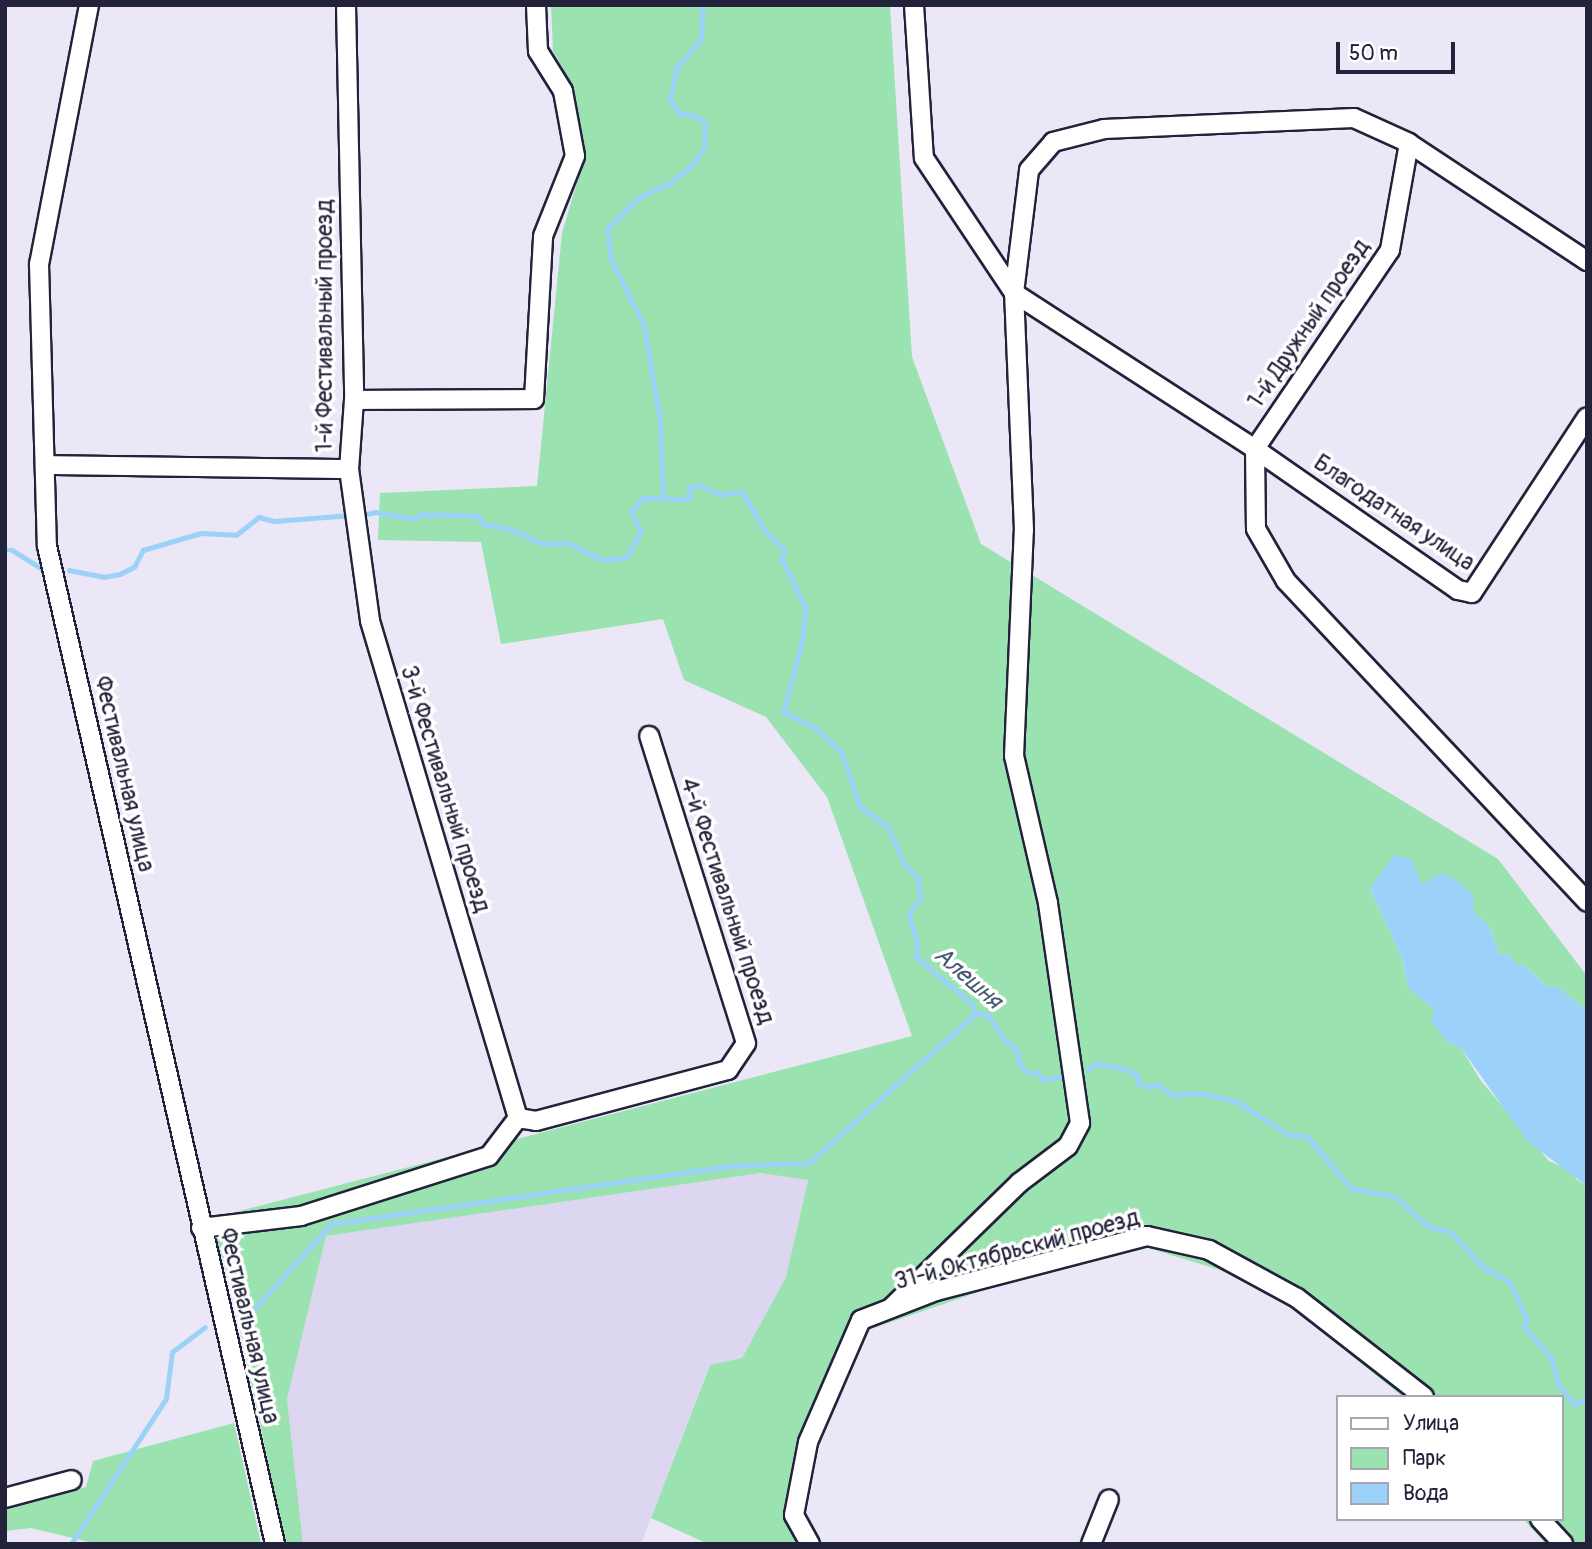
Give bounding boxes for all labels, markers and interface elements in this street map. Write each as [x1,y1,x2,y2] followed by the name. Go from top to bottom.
[1340,28,1459,72] scale bar
[1349,40,1398,67] text: 50 m
[311,200,339,452] street label: 1-й Фестивальный проезд
[1242,234,1376,414] street label: 1-й Дружный проезд
[1308,449,1480,577] street label: Благодатная улица
[394,662,496,916] street label: 3-й Фестивальный проезд
[88,674,160,874] street label: Фестивальная улица
[674,775,780,1027] street label: 4-й Фестивальный проезд
[928,941,1008,1015] water label: Алешня
[892,1204,1142,1296] street label: 31-й Октябрьский проезд
[213,1226,285,1426] street label: Фестивальная улица
[1336,1395,1564,1521] legend
[1403,1410,1459,1437] text: Улица
[1403,1445,1446,1472] text: Парк
[1403,1480,1449,1507] text: Вода

